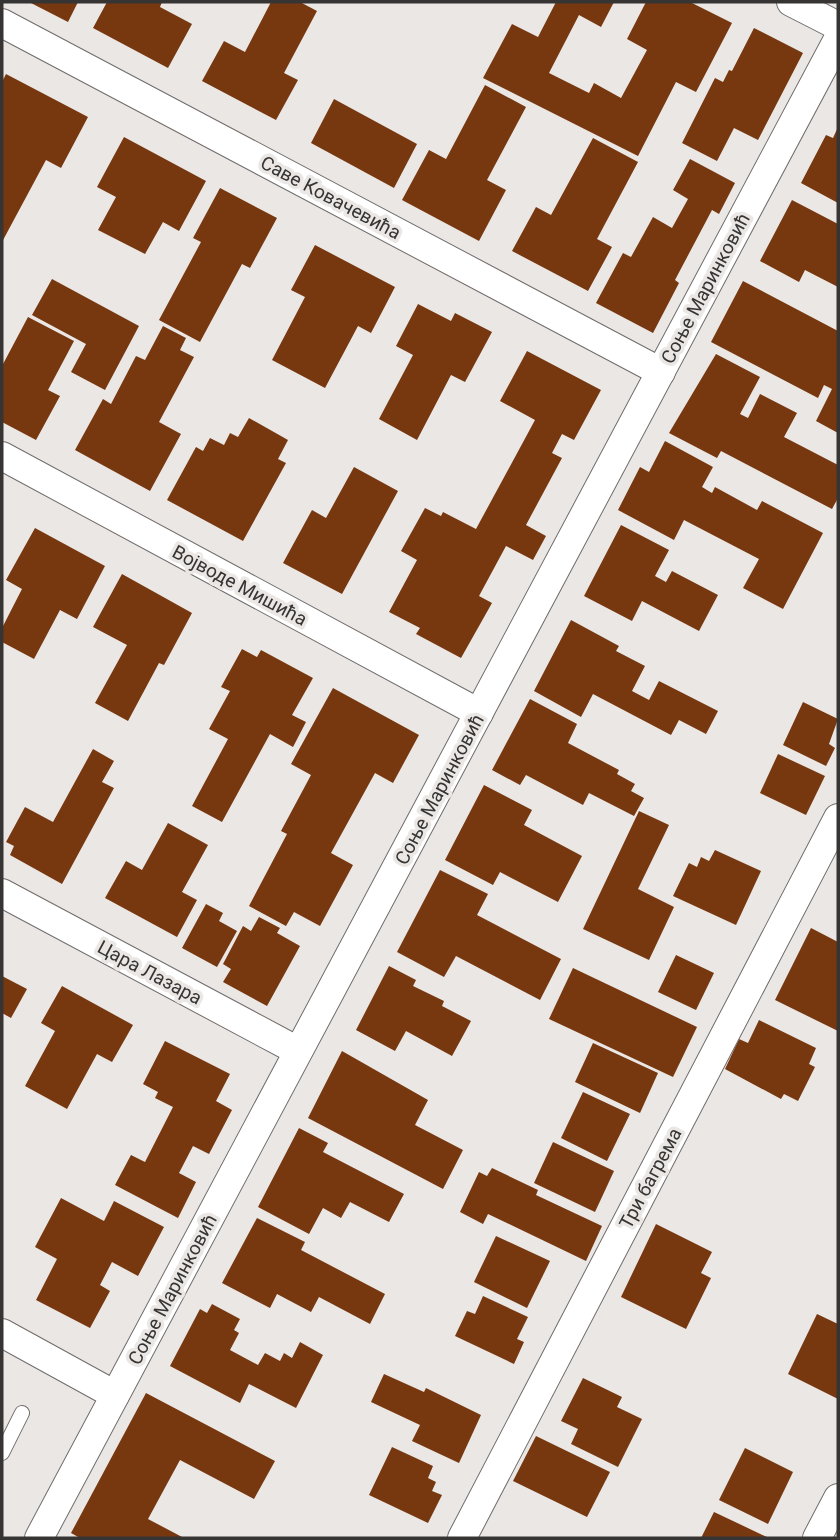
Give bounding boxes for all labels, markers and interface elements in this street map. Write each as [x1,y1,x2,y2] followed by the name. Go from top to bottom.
[257,151,405,244] street label: Саве Ковачевића
[656,209,755,368] street label: Соње Маринковић
[168,540,311,631] street label: Војводе Мишића
[390,710,489,869] street label: Соње Маринковић
[94,935,206,1010] street label: Цара Лазара
[614,1124,687,1232] street label: Три багрема
[123,1210,222,1369] street label: Соње Маринковић

